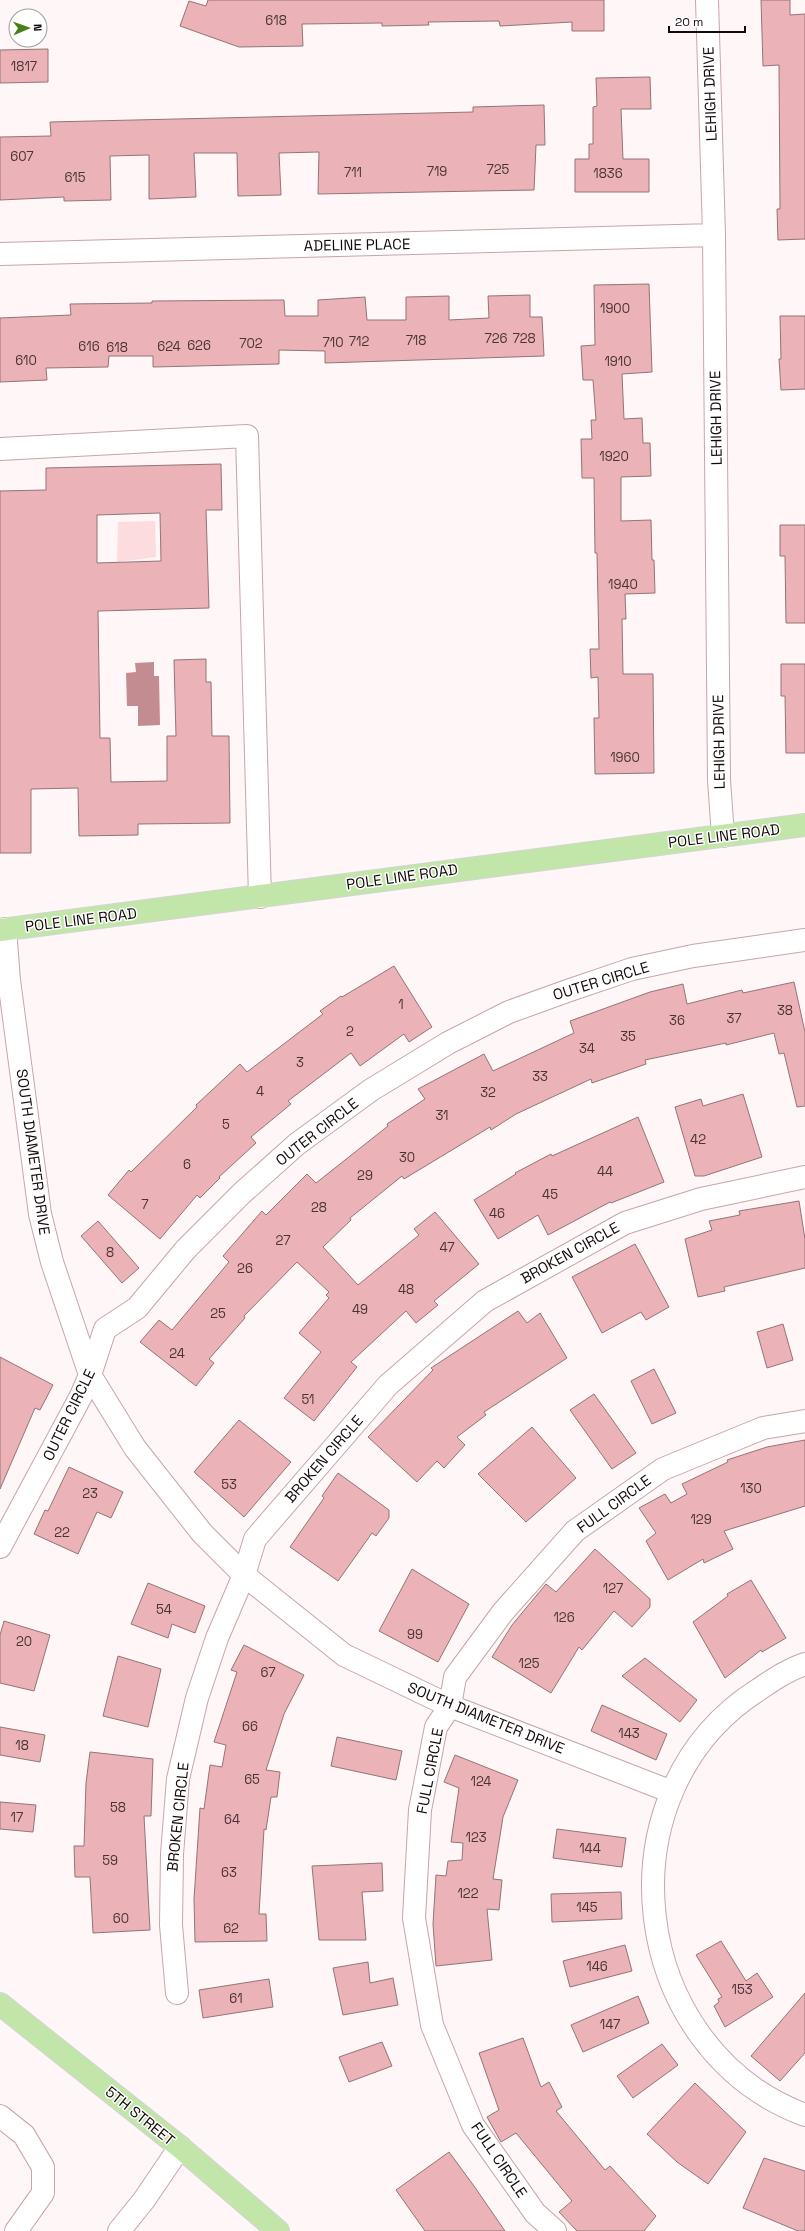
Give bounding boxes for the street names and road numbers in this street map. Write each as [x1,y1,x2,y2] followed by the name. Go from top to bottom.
[698,46,721,142] street label: LEHIGH DRIVE
[304,234,410,255] street label: ADELINE PLACE
[705,371,726,465] street label: LEHIGH DRIVE
[708,695,729,789] street label: LEHIGH DRIVE
[667,819,781,852] street label: POLE LINE ROAD
[345,859,459,894] street label: POLE LINE ROAD
[24,903,138,936] street label: POLE LINE ROAD
[550,957,651,1004] street label: OUTER CIRCLE
[12,1068,55,1236] street label: SOUTH DIAMETER DRIVE
[272,1093,362,1170] street label: OUTER CIRCLE
[517,1218,622,1288] street label: BROKEN CIRCLE
[38,1366,99,1464] street label: OUTER CIRCLE
[280,1411,367,1506] street label: BROKEN CIRCLE
[573,1470,654,1537] street label: FULL CIRCLE
[405,1677,567,1758] street label: SOUTH DIAMETER DRIVE
[412,1726,447,1815] street label: FULL CIRCLE
[162,1761,193,1873] street label: BROKEN CIRCLE
[102,2082,179,2150] street label: 5TH STREET
[467,2118,532,2201] street label: FULL CIRCLE

